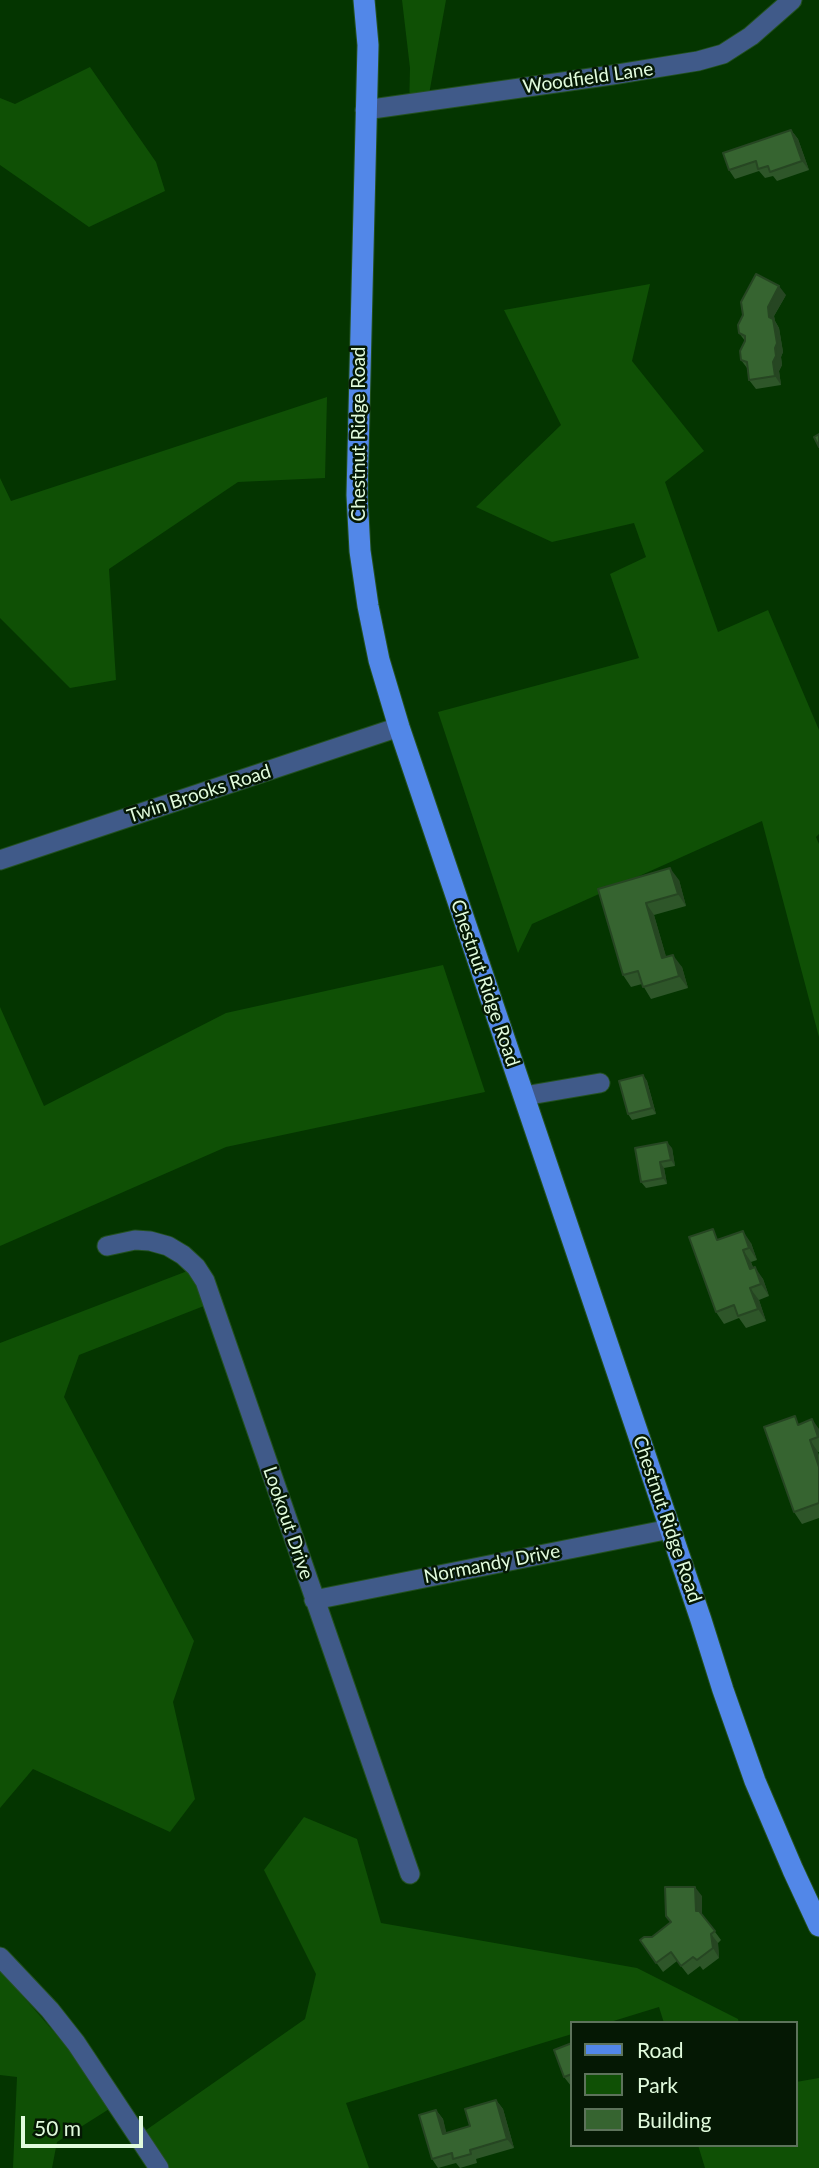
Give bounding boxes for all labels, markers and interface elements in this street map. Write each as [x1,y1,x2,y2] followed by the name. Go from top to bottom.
[521,58,655,98] street label: Woodfield Lane
[348,347,370,521] street label: Chestnut Ridge Road
[124,760,274,828] street label: Twin Brooks Road
[446,897,524,1069] street label: Chestnut Ridge Road
[628,1433,706,1605] street label: Chestnut Ridge Road
[258,1463,318,1583] street label: Lookout Drive
[422,1540,562,1588] street label: Normandy Drive
[570,2021,798,2147] legend
[637,2037,684,2062] text: Road
[637,2072,678,2097] text: Park
[24,2102,147,2146] scale bar
[637,2107,712,2132] text: Building
[34,2115,81,2140] text: 50 m

